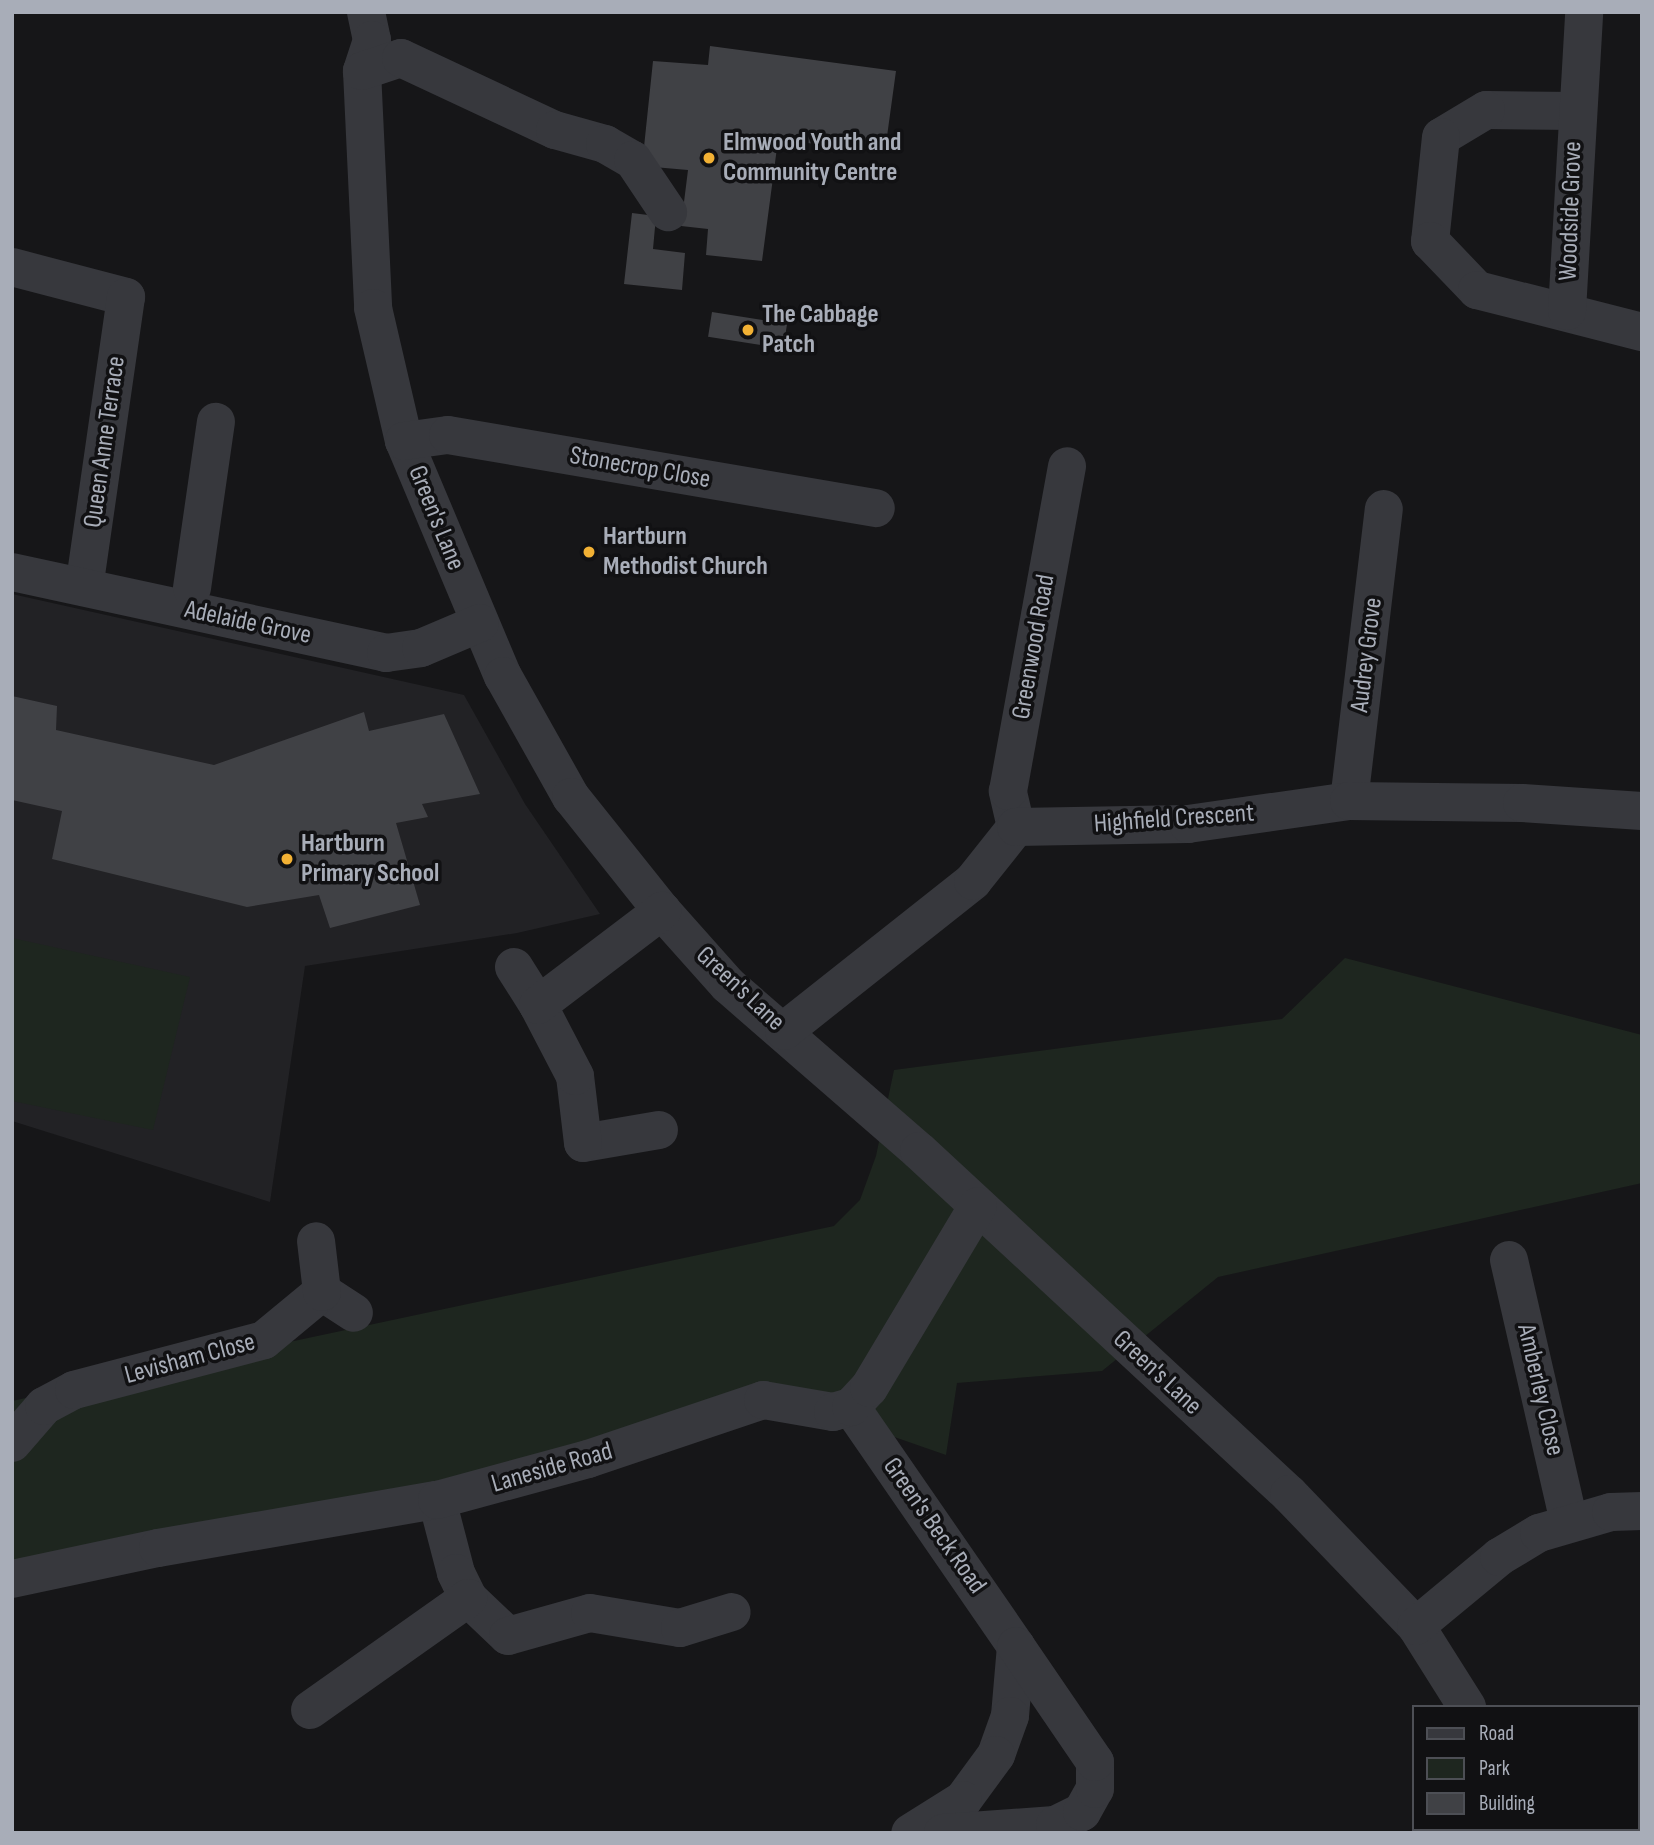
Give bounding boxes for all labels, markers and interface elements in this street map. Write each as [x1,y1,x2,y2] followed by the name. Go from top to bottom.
[723,127,901,188] place label: Elmwood Youth and Community Centre
[1553,141,1589,281] street label: Woodside Grove
[701,150,717,166] marker: Elmwood Youth and Community Centre
[762,299,879,360] place label: The Cabbage Patch
[740,322,756,338] marker: The Cabbage Patch
[78,354,132,530] street label: Queen Anne Terrace
[567,440,713,496] street label: Stonecrop Close
[401,461,471,575] street label: Green's Lane
[603,521,768,582] place label: Hartburn Methodist Church
[581,544,597,560] marker: Hartburn Methodist Church
[1006,572,1062,722] street label: Greenwood Road
[182,594,314,652] street label: Adelaide Grove
[1344,596,1390,714] street label: Audrey Grove
[1093,798,1255,840] street label: Highfield Crescent
[301,828,439,890] place label: Hartburn Primary School
[279,851,295,867] marker: Hartburn Primary School
[689,940,791,1038] street label: Green's Lane
[1510,1321,1570,1459] street label: Amberley Close
[1106,1324,1208,1422] street label: Green's Lane
[121,1327,259,1391] street label: Levisham Close
[488,1436,616,1500] street label: Laneside Road
[876,1452,992,1600] street label: Green's Beck Road
[1412,1705,1640,1831] legend
[1479,1721,1514,1746] text: Road
[1479,1756,1510,1781] text: Park
[1479,1791,1535,1816] text: Building

